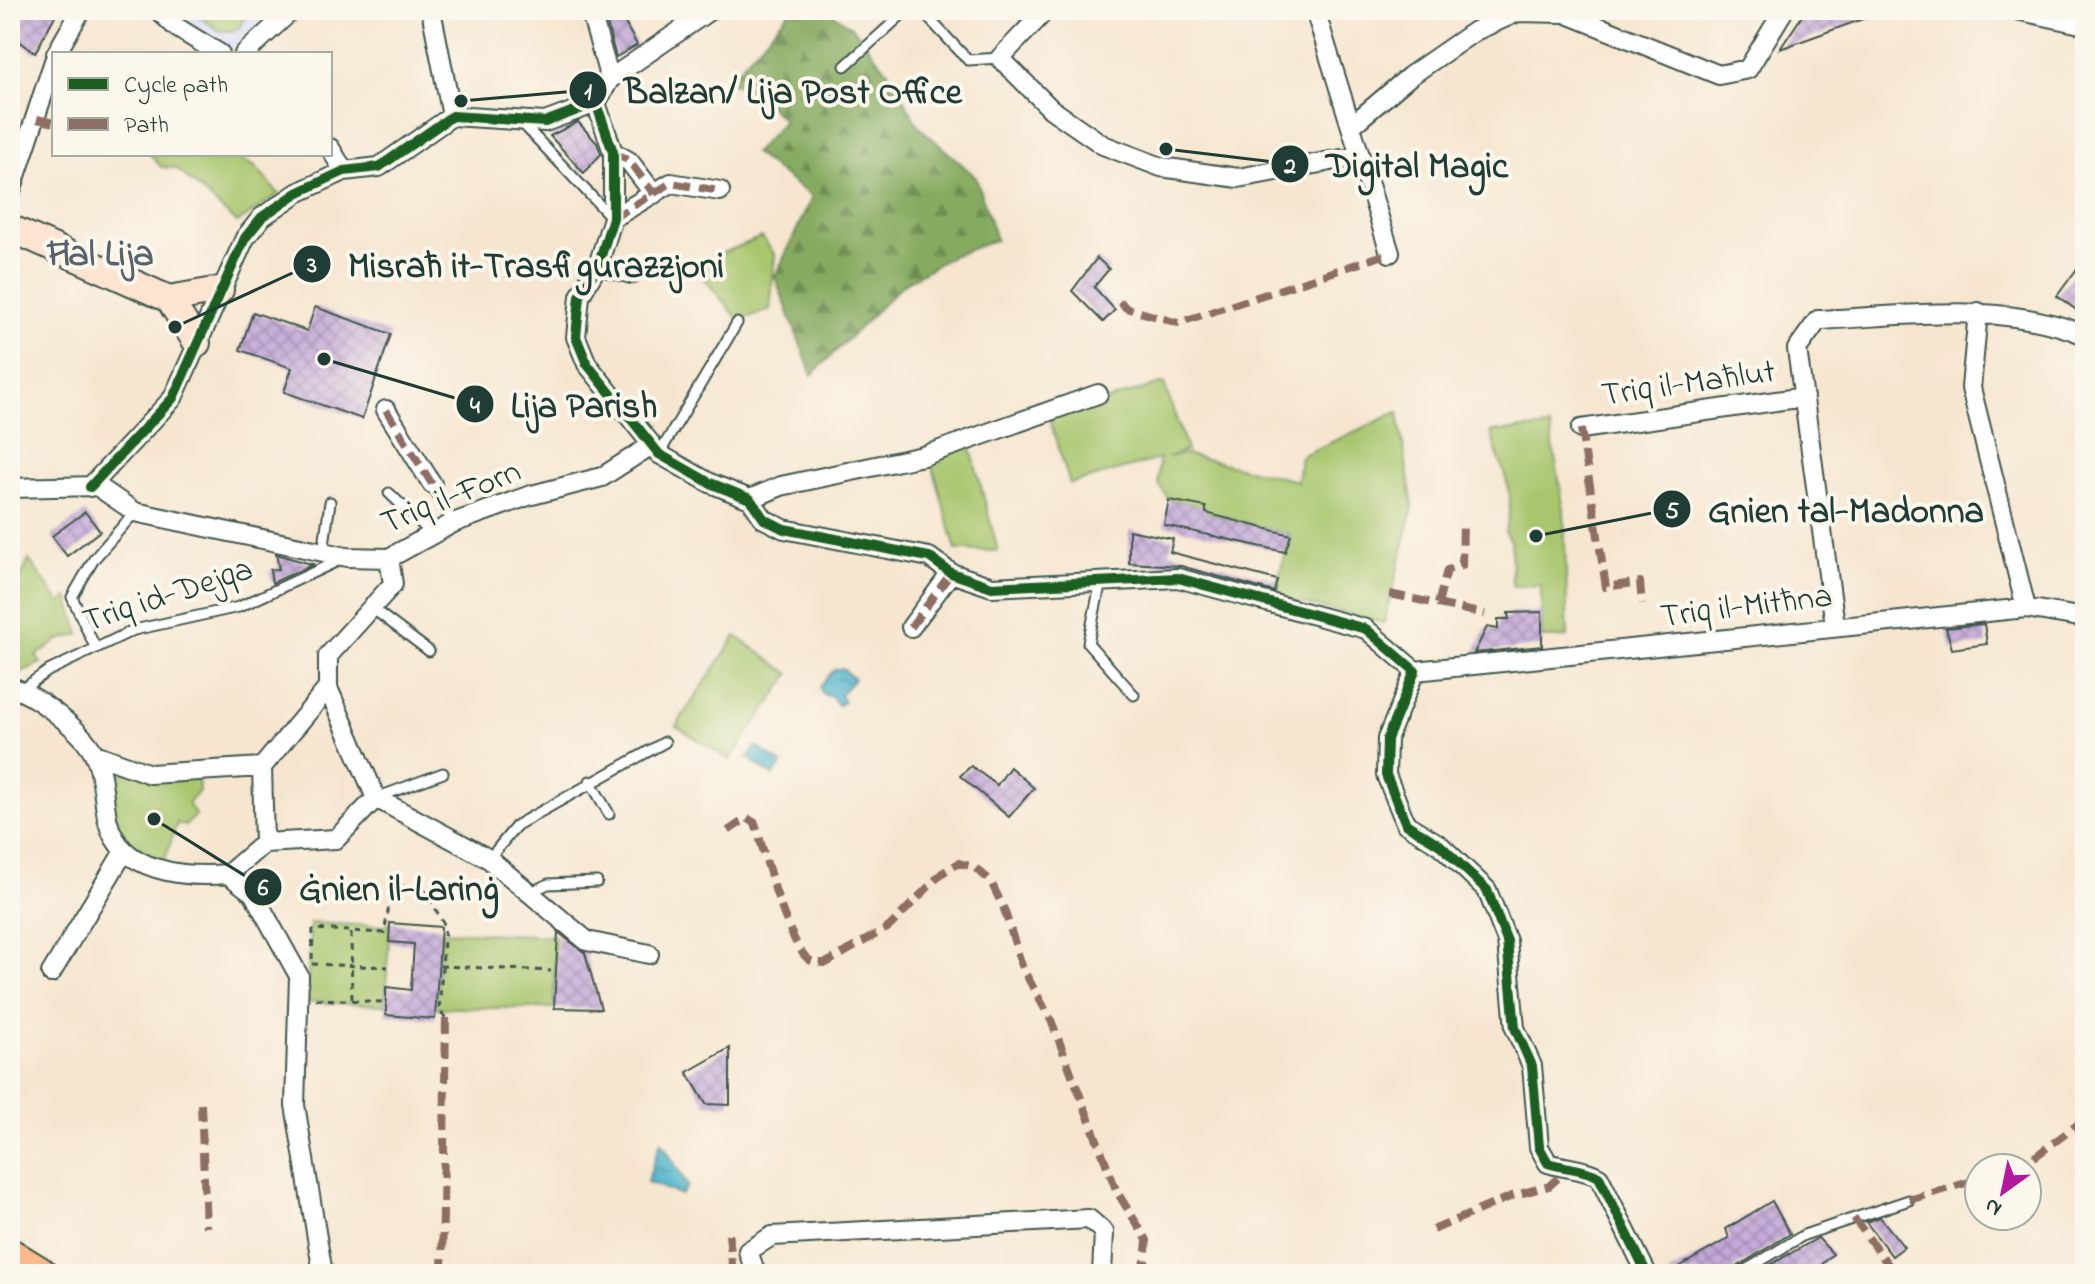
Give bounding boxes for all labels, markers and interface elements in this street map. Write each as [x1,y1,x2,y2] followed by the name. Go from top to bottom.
[52,52,332,156] legend
[568,60,978,120] callout: Balzan/ Lija Post Office
[622,68,963,121] text: Balzan/ Lija Post Office
[124,69,228,105] text: Cycle path
[584,76,592,111] text: 1
[124,109,169,144] text: Path
[1270,134,1524,194] callout: Digital Magic
[1324,142,1509,196] text: Digital Magic
[1283,150,1296,185] text: 2
[46,228,154,284] district label: Ħal Lija
[292,234,740,294] callout: Misraħ it-Trasfigurazzjoni
[348,242,724,296] text: Misraħ it-Trasfigurazzjoni
[306,249,317,284] text: 3
[1598,348,1779,422] street label: Triq il-Maħlut
[455,374,674,434] callout: Lija Parish
[511,382,657,435] text: Lija Parish
[470,390,480,425] text: 4
[374,448,529,549] street label: Triq il-Forn
[1652,479,2000,539] callout: Gnien tal-Madonna
[1708,487,1984,540] text: Gnien tal-Madonna
[1665,495,1679,530] text: 5
[77,546,260,648] street label: Triq id-Dejqa
[1658,573,1835,643] street label: Triq il-Mitħna
[243,857,515,917] callout: Ġnien il-Larinġ
[299,865,499,919] text: Ġnien il-Larinġ
[258,872,269,907] text: 6
[1963,1152,2043,1232] north arrow
[1979,1189,2009,1224] text: N

